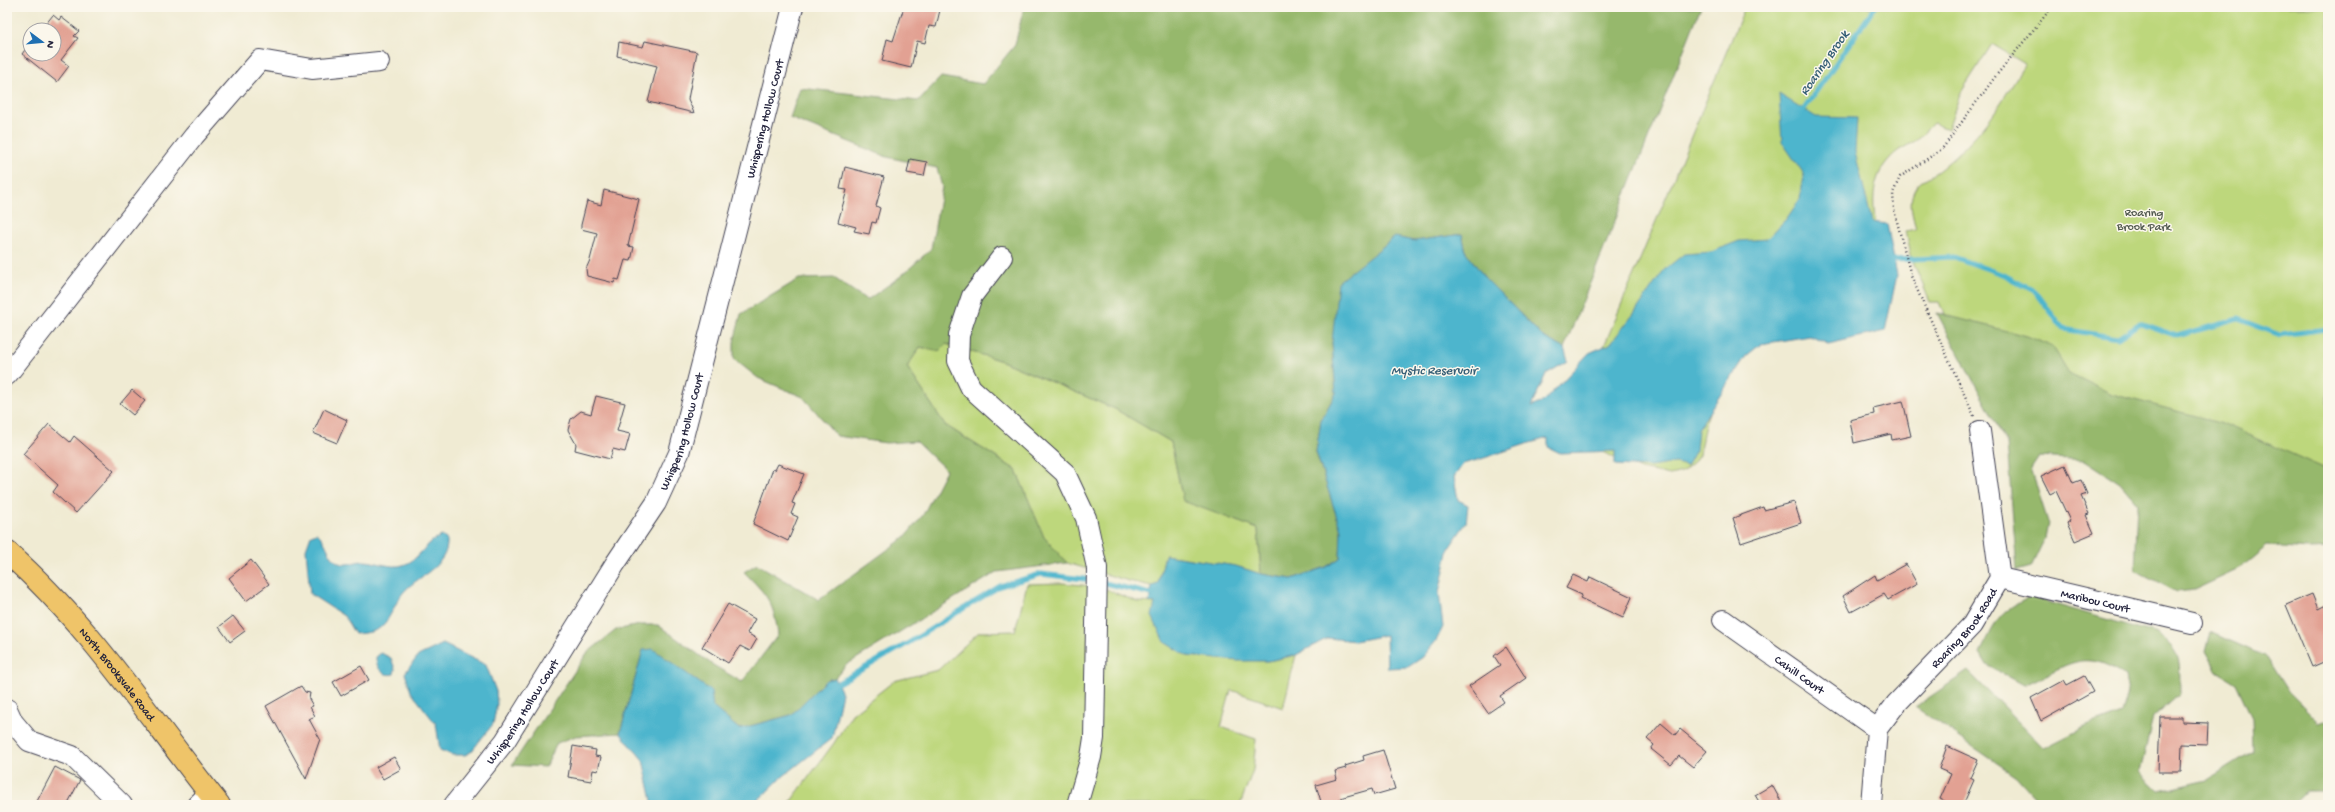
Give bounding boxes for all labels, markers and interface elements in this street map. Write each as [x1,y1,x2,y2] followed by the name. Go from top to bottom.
[22,22,62,62] north arrow
[1797,27,1854,99] water label: Roaring Brook
[43,39,56,49] text: N
[744,57,789,180] street label: Whispering Hollow Court
[2116,207,2173,235] park label: Roaring Brook Park
[1391,364,1479,379] water label: Mystic Reservoir
[658,371,708,493] street label: Whispering Hollow Court
[1929,585,2002,672] street label: Roaring Brook Road
[2059,587,2132,617] street label: Maribou Court
[75,626,158,725] street label: North Brooksvale Road
[1771,653,1827,699] street label: Cahill Court
[484,656,564,768] street label: Whispering Hollow Court

